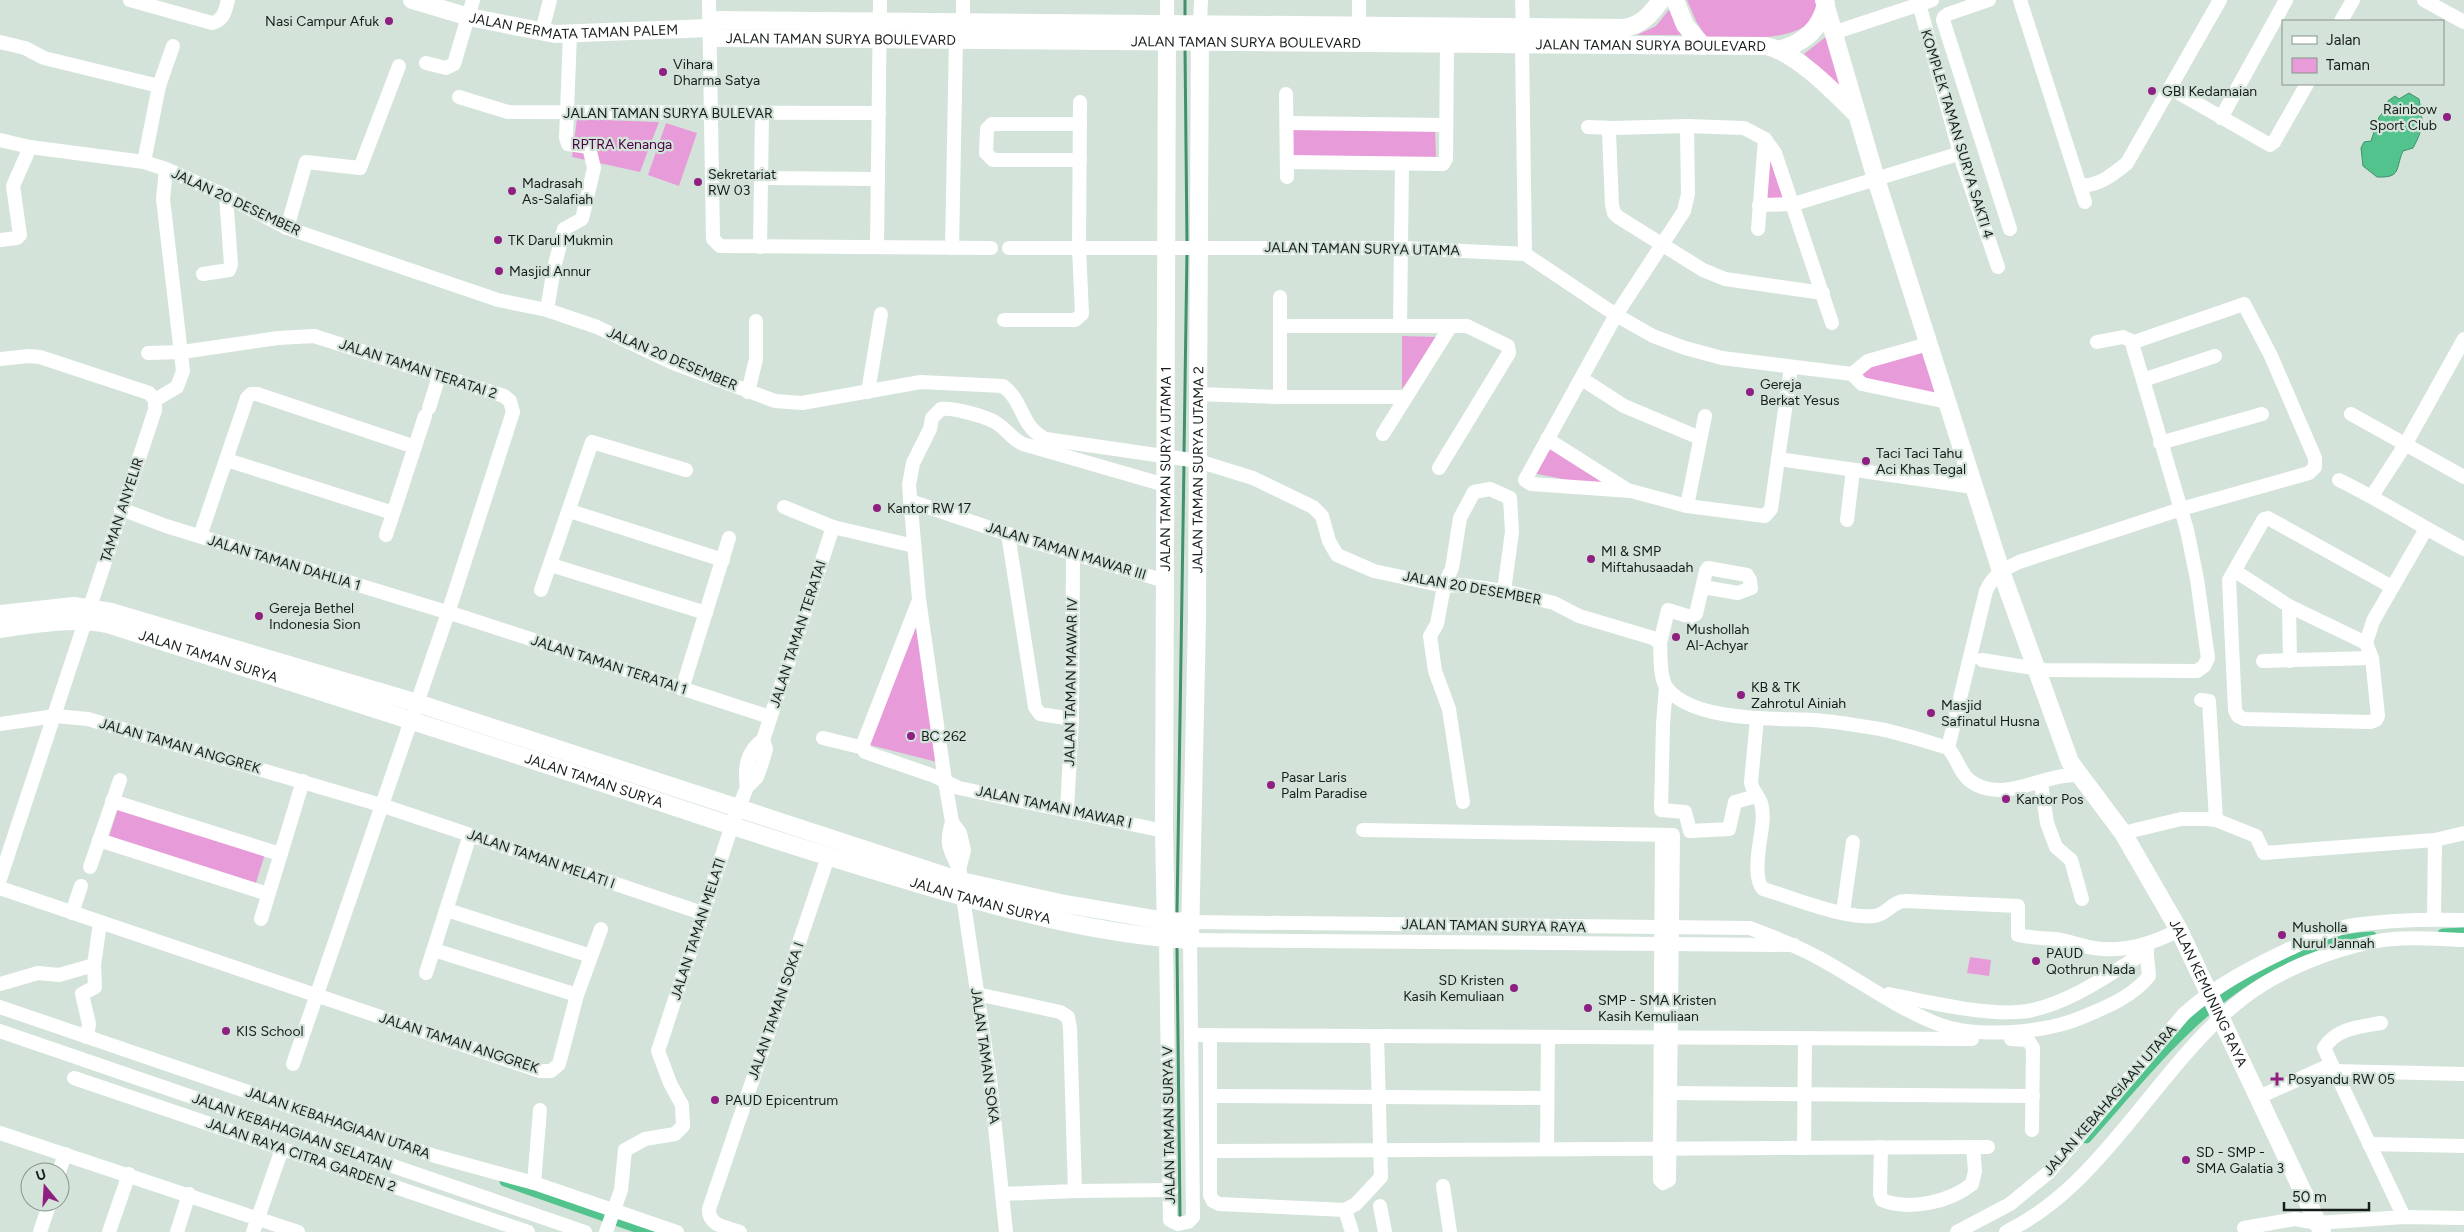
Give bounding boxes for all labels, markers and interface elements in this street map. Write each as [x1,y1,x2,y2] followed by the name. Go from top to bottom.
[467,9,678,43] street label: JALAN PERMATA TAMAN PALEM
[265,13,379,30] place label: Nasi Campur Afuk
[383,15,395,27] marker: Nasi Campur Afuk
[2282,20,2444,85] legend
[1917,27,1997,241] street label: KOMPLEK TAMAN SURYA SAKTI 4
[726,30,956,48] street label: JALAN TAMAN SURYA BOULEVARD
[2326,31,2361,49] text: Jalan
[1131,33,1361,51] street label: JALAN TAMAN SURYA BOULEVARD
[1536,36,1766,54] street label: JALAN TAMAN SURYA BOULEVARD
[673,56,760,89] place label: Vihara Dharma Satya
[2326,56,2370,74] text: Taman
[657,66,669,78] marker: Vihara Dharma Satya
[2162,83,2257,100] place label: GBI Kedamaian
[2146,85,2158,97] marker: GBI Kedamaian
[2369,101,2437,134] place label: Rainbow Sport Club
[563,105,773,122] street label: JALAN TAMAN SURYA BULEVAR
[2441,111,2453,123] marker: Rainbow Sport Club
[572,136,672,153] park label: RPTRA Kenanga
[169,165,303,239] street label: JALAN 20 DESEMBER
[708,166,776,199] place label: Sekretariat RW 03
[522,175,593,208] place label: Madrasah As-Salafiah
[692,176,704,188] marker: Sekretariat RW 03
[506,185,518,197] marker: Madrasah As-Salafiah
[508,232,613,249] place label: TK Darul Mukmin
[492,234,504,246] marker: TK Darul Mukmin
[1264,239,1460,259] street label: JALAN TAMAN SURYA UTAMA
[509,263,591,280] place label: Masjid Annur
[493,265,505,277] marker: Masjid Annur
[604,324,740,394] street label: JALAN 20 DESEMBER
[337,335,499,403] street label: JALAN TAMAN TERATAI 2
[1156,366,1174,572] street label: JALAN TAMAN SURYA UTAMA 1
[1189,366,1207,573] street label: JALAN TAMAN SURYA UTAMA 2
[1760,376,1840,409] place label: Gereja Berkat Yesus
[1744,386,1756,398] marker: Gereja Berkat Yesus
[1876,445,1966,478] place label: Taci Taci Tahu Aci Khas Tegal
[97,455,147,564] street label: TAMAN ANYELIR
[1860,455,1872,467] marker: Taci Taci Tahu Aci Khas Tegal
[887,500,971,517] place label: Kantor RW 17
[871,502,883,514] marker: Kantor RW 17
[984,519,1148,583] street label: JALAN TAMAN MAWAR III
[205,532,363,594] street label: JALAN TAMAN DAHLIA 1
[1601,543,1693,576] place label: MI & SMP Miftahusaadah
[1585,553,1597,565] marker: MI & SMP Miftahusaadah
[766,558,830,710] street label: JALAN TAMAN TERATAI
[1401,567,1543,609] street label: JALAN 20 DESEMBER
[1061,597,1081,766] street label: JALAN TAMAN MAWAR IV
[269,600,361,633] place label: Gereja Bethel Indonesia Sion
[253,610,265,622] marker: Gereja Bethel Indonesia Sion
[1686,621,1749,654] place label: Mushollah Al-Achyar
[137,626,281,686] street label: JALAN TAMAN SURYA
[1670,631,1682,643] marker: Mushollah Al-Achyar
[529,632,689,698] street label: JALAN TAMAN TERATAI 1
[1751,679,1846,712] place label: KB & TK Zahrotul Ainiah
[1735,689,1747,701] marker: KB & TK Zahrotul Ainiah
[1941,697,2040,730] place label: Masjid Safinatul Husna
[1925,707,1937,719] marker: Masjid Safinatul Husna
[97,715,263,777] street label: JALAN TAMAN ANGGREK
[921,728,967,745] place label: BC 262
[905,730,917,742] marker: BC 262
[523,749,666,811] street label: JALAN TAMAN SURYA
[1281,769,1368,802] place label: Pasar Laris Palm Paradise
[1265,779,1277,791] marker: Pasar Laris Palm Paradise
[975,782,1133,832] street label: JALAN TAMAN MAWAR I
[2016,791,2084,808] place label: Kantor Pos
[2000,793,2012,805] marker: Kantor Pos
[465,826,617,892] street label: JALAN TAMAN MELATI I
[667,856,729,1002] street label: JALAN TAMAN MELATI
[908,873,1053,927] street label: JALAN TAMAN SURYA
[1402,916,1587,936] street label: JALAN TAMAN SURYA RAYA
[2166,916,2251,1070] street label: JALAN KEMUNING RAYA
[2292,919,2375,952] place label: Musholla Nurul Jannah
[2276,929,2288,941] marker: Musholla Nurul Jannah
[744,940,808,1082] street label: JALAN TAMAN SOKA I
[2046,945,2135,978] place label: PAUD Qothrun Nada
[2030,955,2042,967] marker: PAUD Qothrun Nada
[1403,972,1504,1005] place label: SD Kristen Kasih Kemuliaan
[1508,982,1520,994] marker: SD Kristen Kasih Kemuliaan
[967,987,1003,1126] street label: JALAN TAMAN SOKA
[1598,992,1717,1025] place label: SMP - SMA Kristen Kasih Kemuliaan
[1582,1002,1594,1014] marker: SMP - SMA Kristen Kasih Kemuliaan
[377,1009,541,1077] street label: JALAN TAMAN ANGGREK
[2040,1021,2180,1179] street label: JALAN KEBAHAGIAAN UTARA
[236,1023,304,1040] place label: KIS School
[220,1025,232,1037] marker: KIS School
[1159,1046,1179,1204] street label: JALAN TAMAN SURYA V
[2288,1071,2395,1088] place label: Posyandu RW 05
[2270,1072,2284,1086] marker: Posyandu RW 05
[244,1083,433,1163] street label: JALAN KEBAHAGIAAN UTARA
[190,1090,394,1174] street label: JALAN KEBAHAGIAAN SELATAN
[725,1092,838,1109] place label: PAUD Epicentrum
[709,1094,721,1106] marker: PAUD Epicentrum
[204,1114,398,1196] street label: JALAN RAYA CITRA GARDEN 2
[2196,1144,2284,1177] place label: SD - SMP - SMA Galatia 3
[2180,1154,2192,1166] marker: SD - SMP - SMA Galatia 3
[20,1162,70,1212] north arrow
[34,1166,48,1185] text: U
[2284,1180,2369,1212] scale bar
[2292,1188,2327,1206] text: 50 m

